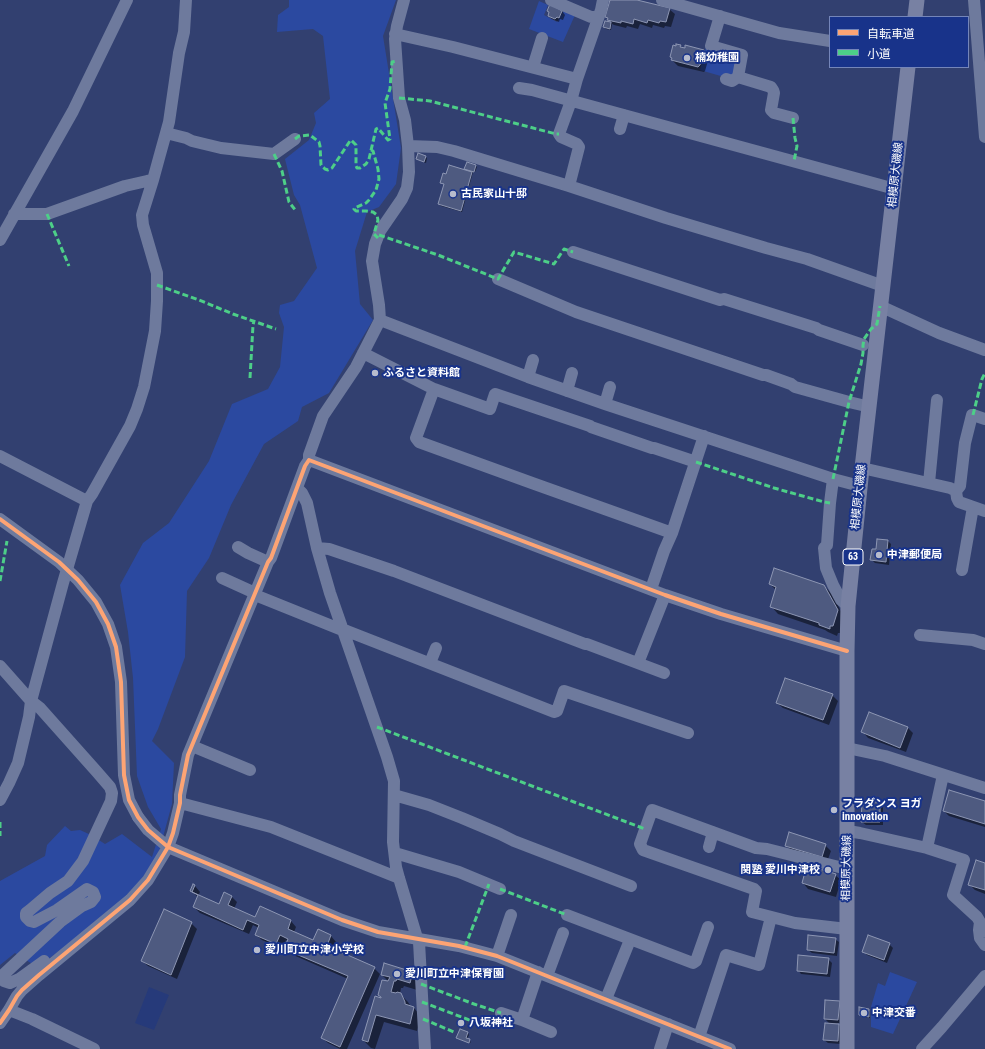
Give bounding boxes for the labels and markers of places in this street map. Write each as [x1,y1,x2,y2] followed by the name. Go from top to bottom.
[695,51,739,65] place label: 楠幼稚園
[682,53,692,63] marker: 楠幼稚園
[461,187,527,201] place label: 古民家山十邸
[448,189,458,199] marker: 古民家山十邸
[383,366,460,380] place label: ふるさと資料館
[370,368,380,378] marker: ふるさと資料館
[887,548,942,562] place label: 中津郵便局
[874,550,884,560] marker: 中津郵便局
[842,797,922,823] place label: フラダンス ヨガ innovation
[829,805,839,815] marker: フラダンス ヨガ innovation
[740,863,820,877] place label: 関塾 愛川中津校
[823,865,833,875] marker: 関塾 愛川中津校
[265,943,364,957] place label: 愛川町立中津小学校
[252,945,262,955] marker: 愛川町立中津小学校
[405,967,504,981] place label: 愛川町立中津保育園
[392,969,402,979] marker: 愛川町立中津保育園
[872,1006,916,1020] place label: 中津交番
[859,1008,869,1018] marker: 中津交番
[469,1016,513,1030] place label: 八坂神社
[456,1018,466,1028] marker: 八坂神社

